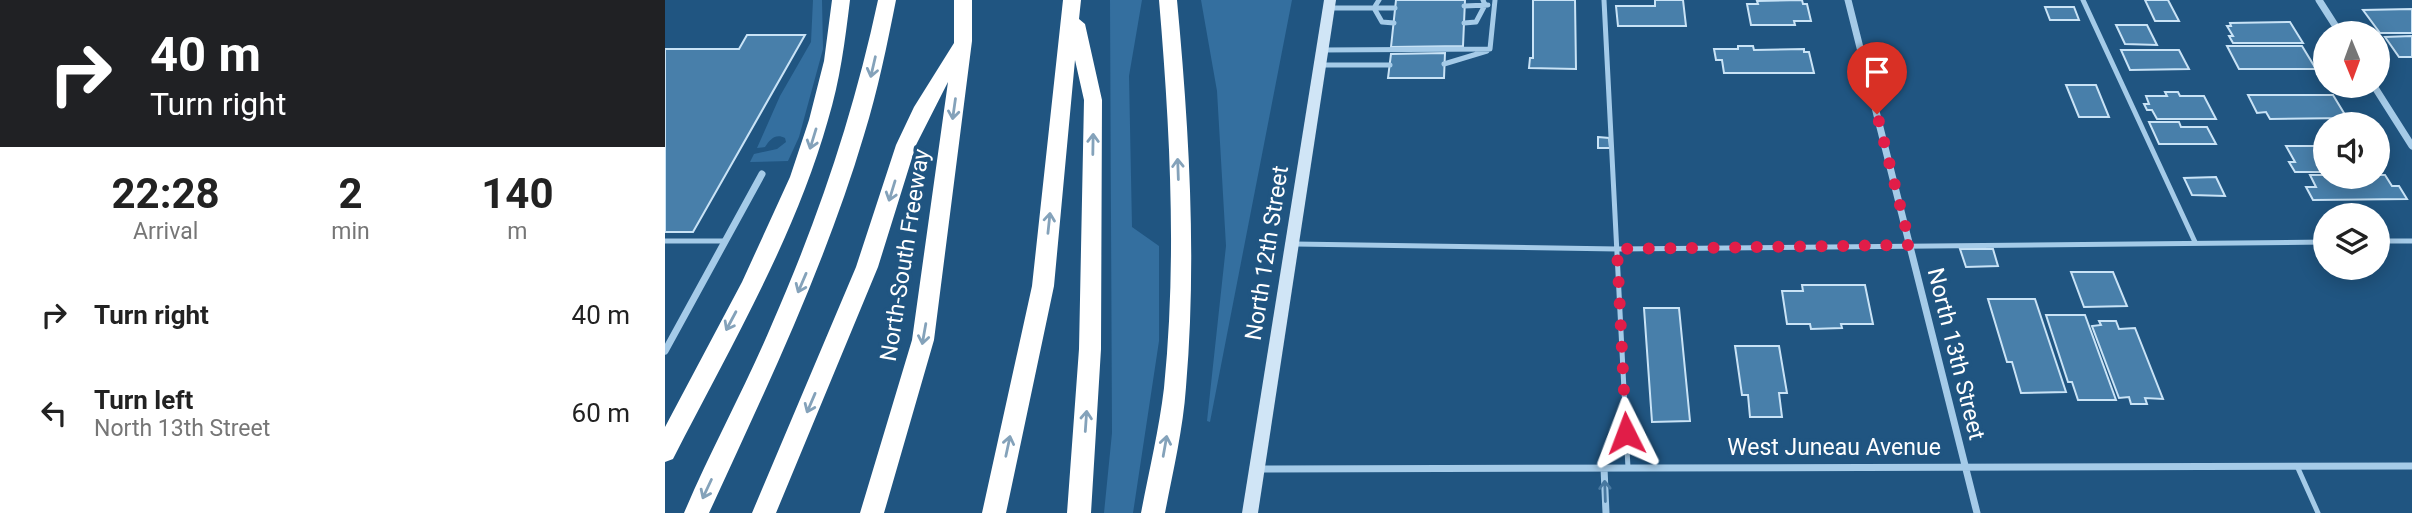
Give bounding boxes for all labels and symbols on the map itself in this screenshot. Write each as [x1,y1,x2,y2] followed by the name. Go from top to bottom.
[2313,21,2391,98] north arrow
[1847,42,1907,114] pin
[866,55,880,78] one-way arrow
[947,97,960,120] one-way arrow
[806,127,819,149] one-way arrow
[1086,133,1099,156] one-way arrow
[875,147,935,363] street label: North-South Freeway
[1172,158,1185,181] one-way arrow
[1240,164,1294,342] street label: North 12th Street
[885,179,898,201] one-way arrow
[1043,212,1056,235] one-way arrow
[1922,265,1990,443] street label: North 13th Street
[794,271,807,293] one-way arrow
[723,310,737,331] one-way arrow
[916,322,930,345] one-way arrow
[804,392,817,414] one-way arrow
[1589,396,1663,470] position arrow
[1080,410,1093,432] one-way arrow
[1727,434,1941,461] street label: West Juneau Avenue
[1002,435,1015,458] one-way arrow
[1159,435,1172,458] one-way arrow
[700,478,713,500] one-way arrow
[1598,479,1612,502] one-way arrow

